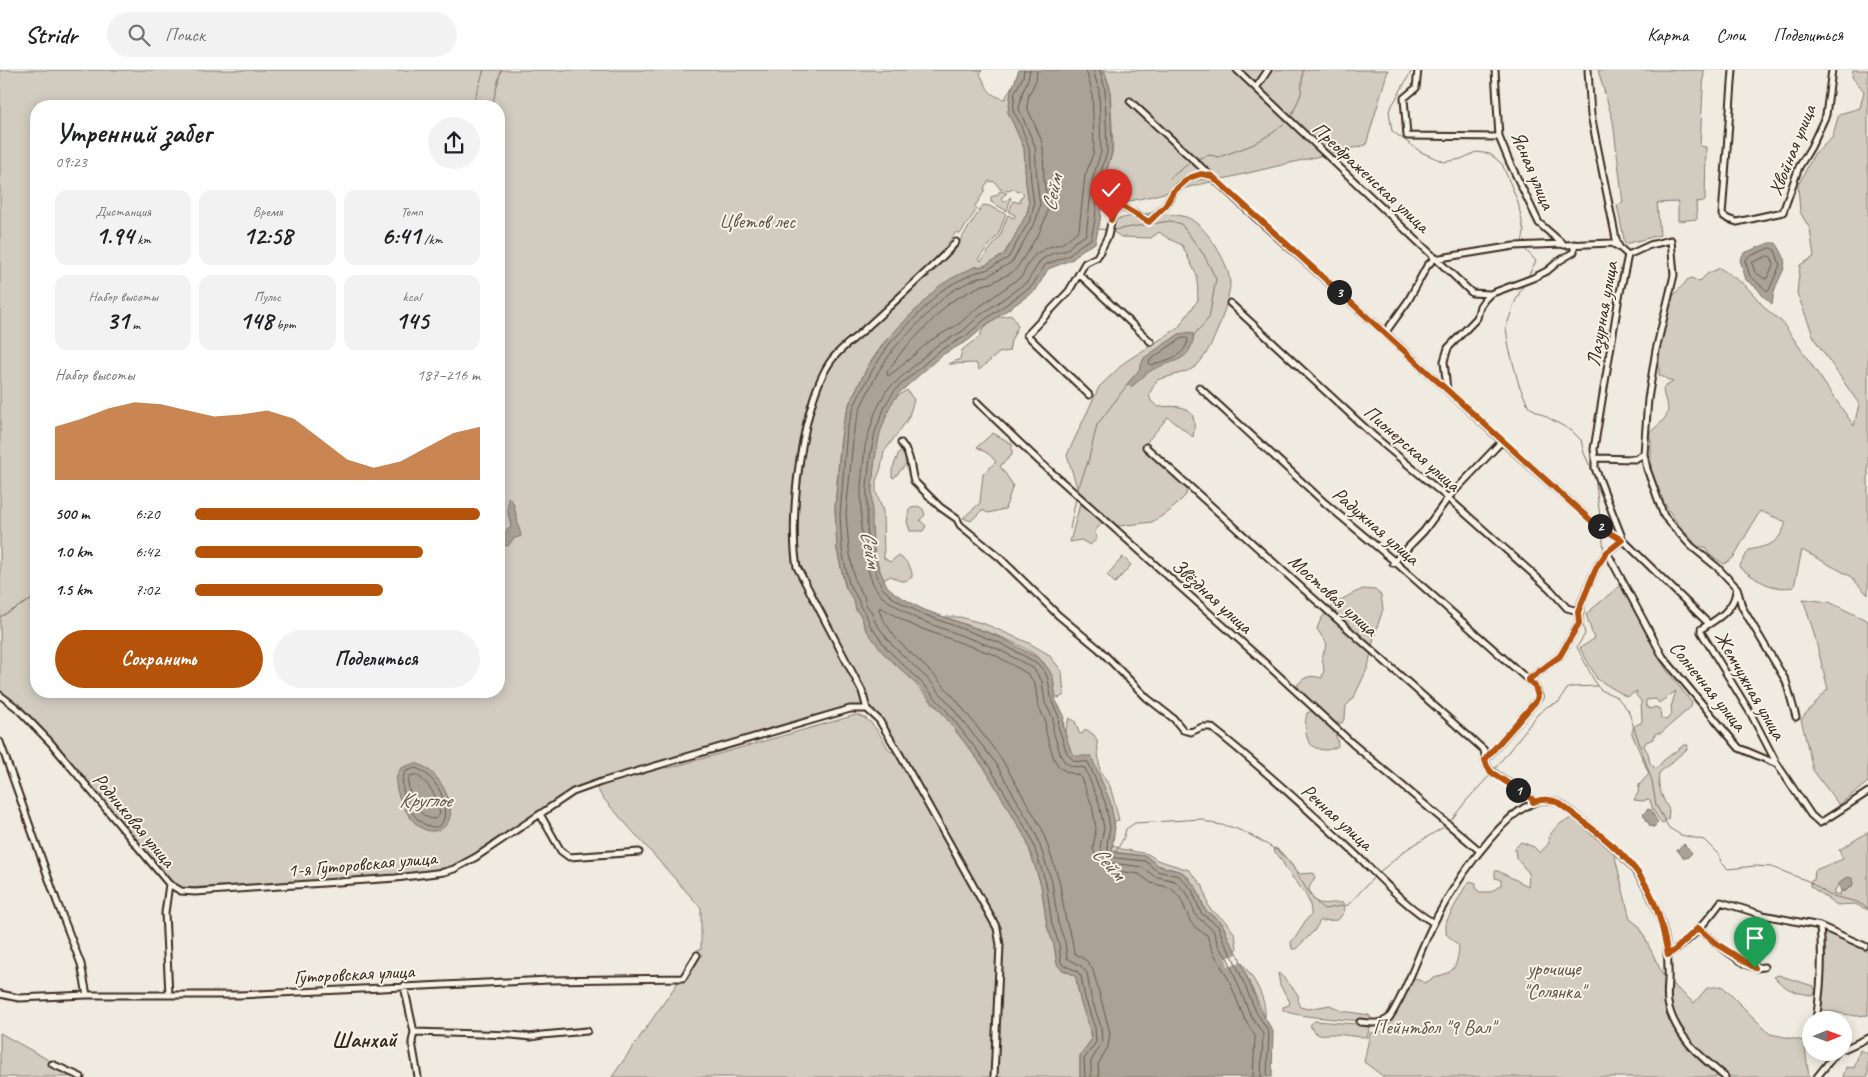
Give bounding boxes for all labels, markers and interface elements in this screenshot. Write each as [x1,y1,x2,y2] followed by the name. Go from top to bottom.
[107,12,457,57] search box
[25,20,77,50] text: Stridr
[125,21,153,49] icon: search
[165,23,205,47] text: Поиск
[1647,24,1688,46] text: Карта
[1716,24,1745,46] text: Слои
[1773,24,1843,46] text: Поделиться
[1763,99,1822,199] street label: Хвойная улица
[55,115,211,150] text: Утренний забег
[1307,116,1436,239] street label: Преображенская улица
[428,117,480,169] button: share
[1505,127,1561,215] street label: Ясная улица
[55,152,87,172] text: 09:23
[1090,169,1132,220] pin
[1036,170,1069,213] water label: Сейм
[1097,176,1125,204] icon: check
[95,203,151,220] text: Дистанция
[253,203,282,220] text: Время
[401,203,423,220] text: Темп
[719,209,796,234] park label: Цветов лес
[95,220,134,252] text: 1.94
[243,220,292,252] text: 12:58
[381,220,421,252] text: 6:41
[134,231,151,248] text: km
[421,231,442,248] text: /km
[1580,258,1625,369] street label: Лазурная улица
[1326,280,1352,304] pin: 3
[1336,284,1343,301] text: 3
[88,288,158,305] text: Набор высоты
[254,288,281,305] text: Пульс
[403,288,421,305] text: kcal
[106,305,129,337] text: 31
[239,305,273,337] text: 148
[395,305,429,337] text: 145
[129,316,140,333] text: m
[273,316,296,333] text: bpm
[55,365,134,385] text: Набор высоты
[417,365,480,385] text: 187–216 m
[1359,399,1467,498] street label: Пионерская улица
[1327,481,1426,571] street label: Радужная улица
[55,504,89,524] text: 500 m
[135,504,160,524] text: 6:20
[1588,514,1612,538] pin: 2
[1597,518,1604,535] text: 2
[855,529,888,572] water label: Сейм
[55,542,92,562] text: 1.0 km
[135,542,160,562] text: 6:42
[1283,548,1384,642] street label: Мостовая улица
[1166,553,1259,641] street label: Звёздная улица
[55,580,92,600] text: 1.5 km
[135,580,160,600] text: 7:02
[1709,626,1792,745] street label: Жемчужная улица
[55,630,263,688] button: Сохранить
[273,630,480,688] button: Поделиться
[1664,636,1753,737] street label: Солнечная улица
[87,768,182,874] street label: Родниковая улица
[1296,778,1379,857] street label: Речная улица
[1506,778,1530,802] pin: 1
[1515,782,1522,799] text: 1
[399,787,454,813] water label: Круглое
[1087,841,1133,887] water label: Сейм
[286,845,439,883] street label: 1-я Гуторовская улица
[1734,917,1776,968] pin
[1741,924,1769,952] icon: arrive
[1523,956,1589,1004] park label: урочище "Солянка"
[293,958,417,990] street label: Гуторовская улица
[1802,1011,1852,1061] north arrow
[1802,1011,1852,1061] map controls
[1373,1015,1499,1040] park label: Пейнтбол "9 Вал"
[331,1026,398,1054] district label: Шанхай

